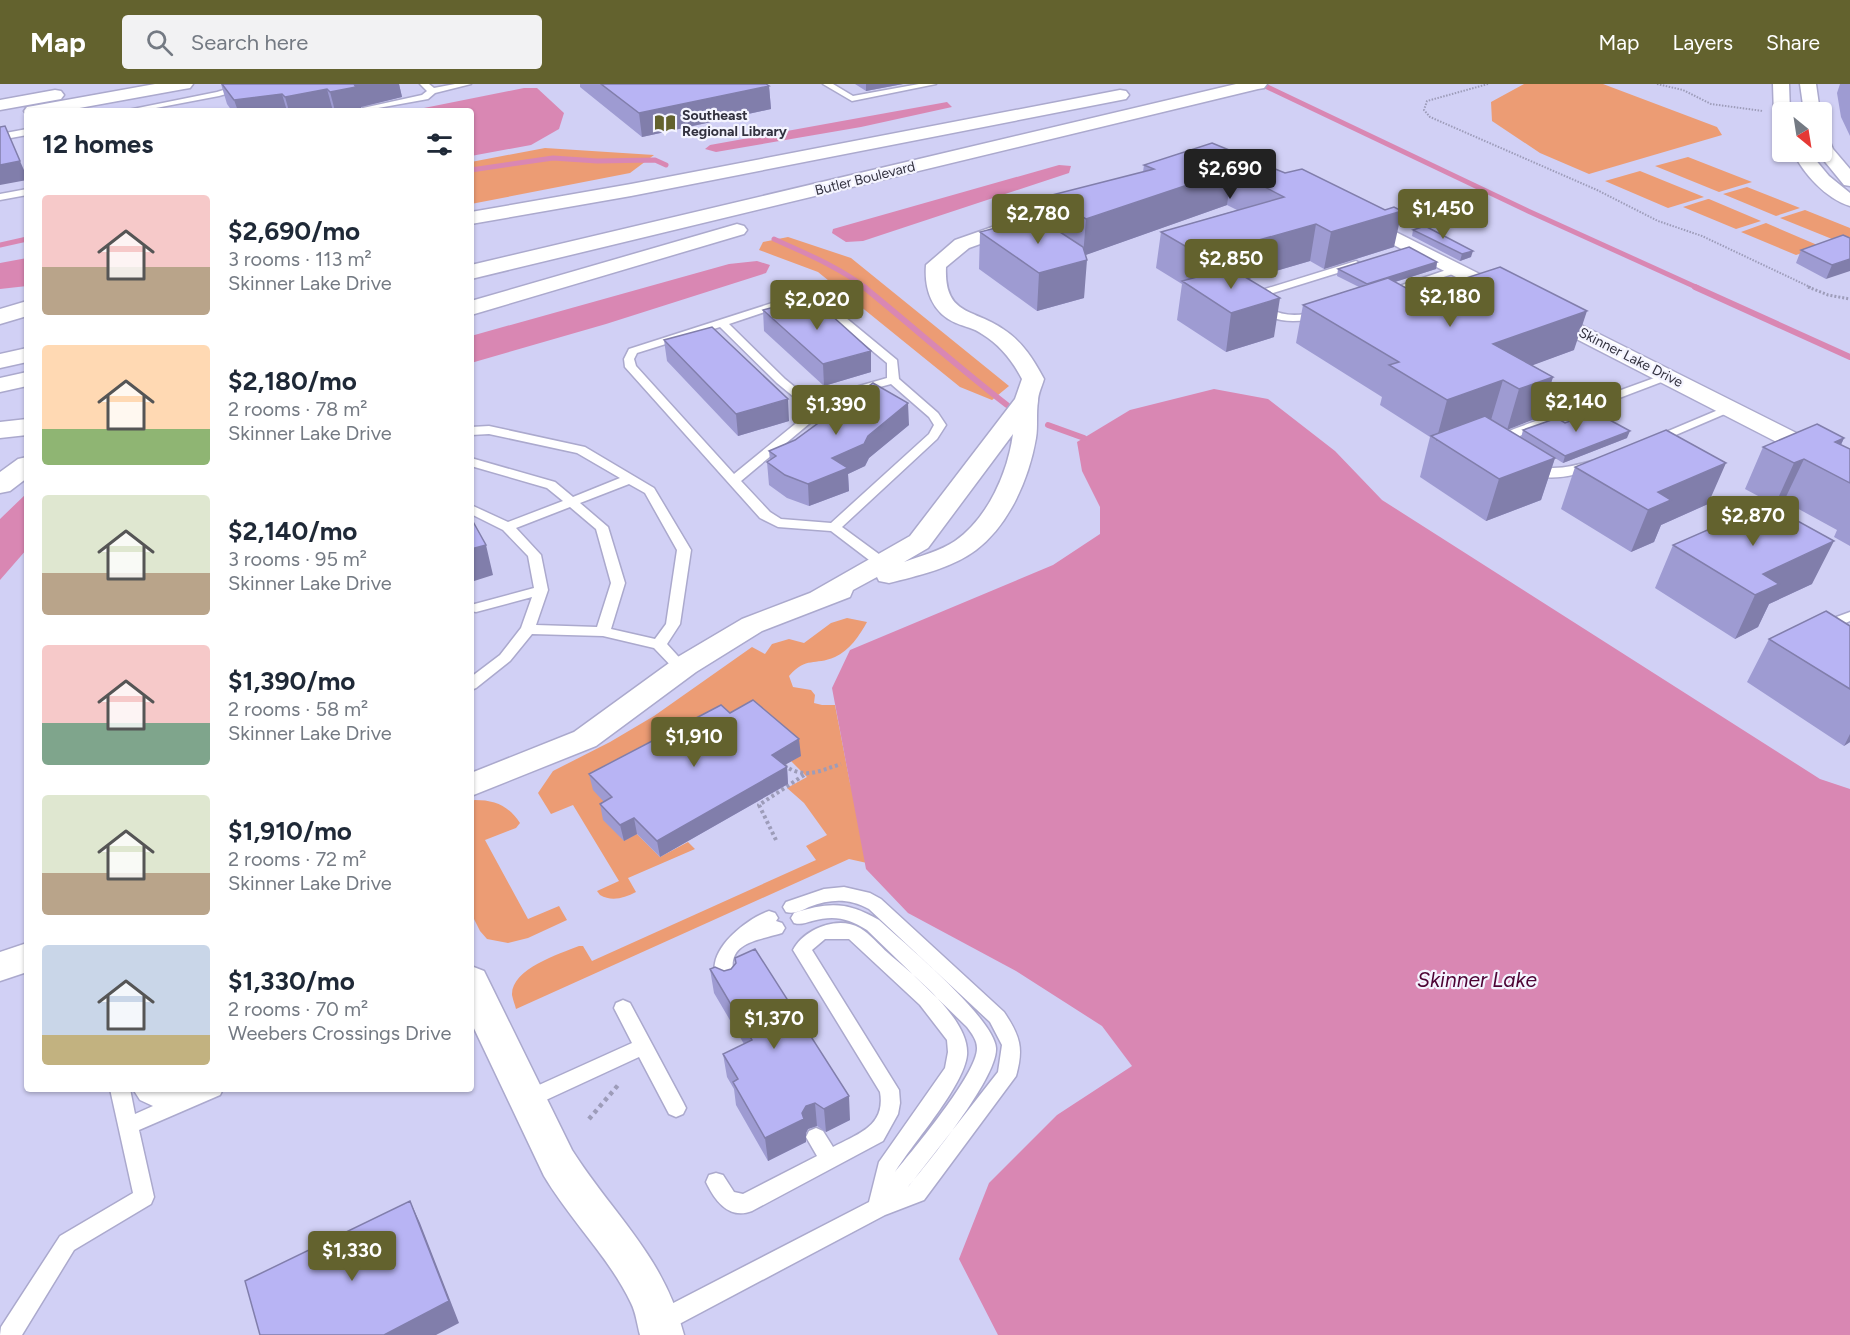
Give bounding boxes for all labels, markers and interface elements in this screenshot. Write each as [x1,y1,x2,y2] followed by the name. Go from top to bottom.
[122,15,542,69] search box
[30,25,86,59] text: Map
[143,26,176,59] icon: search
[191,29,308,56] text: Search here
[1599,30,1639,55] text: Map
[1672,30,1733,55] text: Layers
[1766,30,1820,55] text: Share
[1772,102,1832,162] north arrow
[1772,102,1832,162] map controls
[682,107,788,140] place label: Southeast Regional Library
[653,111,677,135] library icon: Southeast Regional Library
[42,128,153,160] text: 12 homes
[423,128,456,161] icon: filters
[1181,149,1279,200] pin: $2,690
[1198,156,1262,180] text: $2,690
[813,158,917,199] street label: Butler Boulevard
[1394,189,1492,240] pin: $1,450
[989,194,1087,245] pin: $2,780
[1412,196,1474,220] text: $1,450
[1006,201,1070,225] text: $2,780
[228,215,360,247] text: $2,690/mo
[90,219,162,291] icon: home
[1182,239,1280,290] pin: $2,850
[1199,246,1263,270] text: $2,850
[228,247,372,271] text: 3 rooms · 113 m²
[228,271,392,295] text: Skinner Lake Drive
[1401,277,1499,328] pin: $2,180
[768,280,866,331] pin: $2,020
[1419,284,1481,308] text: $2,180
[784,287,850,311] text: $2,020
[1576,324,1686,391] street label: Skinner Lake Drive
[228,365,357,397] text: $2,180/mo
[90,369,162,441] icon: home
[1527,382,1625,433] pin: $2,140
[787,385,885,436] pin: $1,390
[1545,389,1607,413] text: $2,140
[806,392,866,416] text: $1,390
[228,397,368,421] text: 2 rooms · 78 m²
[228,421,392,445] text: Skinner Lake Drive
[1704,496,1802,547] pin: $2,870
[1721,503,1785,527] text: $2,870
[228,515,357,547] text: $2,140/mo
[90,519,162,591] icon: home
[228,547,367,571] text: 3 rooms · 95 m²
[228,571,392,595] text: Skinner Lake Drive
[228,665,355,697] text: $1,390/mo
[90,669,162,741] icon: home
[228,697,368,721] text: 2 rooms · 58 m²
[645,717,743,768] pin: $1,910
[228,721,392,745] text: Skinner Lake Drive
[665,724,723,748] text: $1,910
[228,815,352,847] text: $1,910/mo
[90,819,162,891] icon: home
[228,847,366,871] text: 2 rooms · 72 m²
[228,871,392,895] text: Skinner Lake Drive
[228,965,355,997] text: $1,330/mo
[1417,967,1537,992] water label: Skinner Lake
[90,969,162,1041] icon: home
[228,997,368,1021] text: 2 rooms · 70 m²
[725,999,823,1050] pin: $1,370
[744,1006,804,1030] text: $1,370
[228,1021,451,1045] text: Weebers Crossings Drive
[303,1231,401,1282] pin: $1,330
[322,1238,382,1262] text: $1,330

